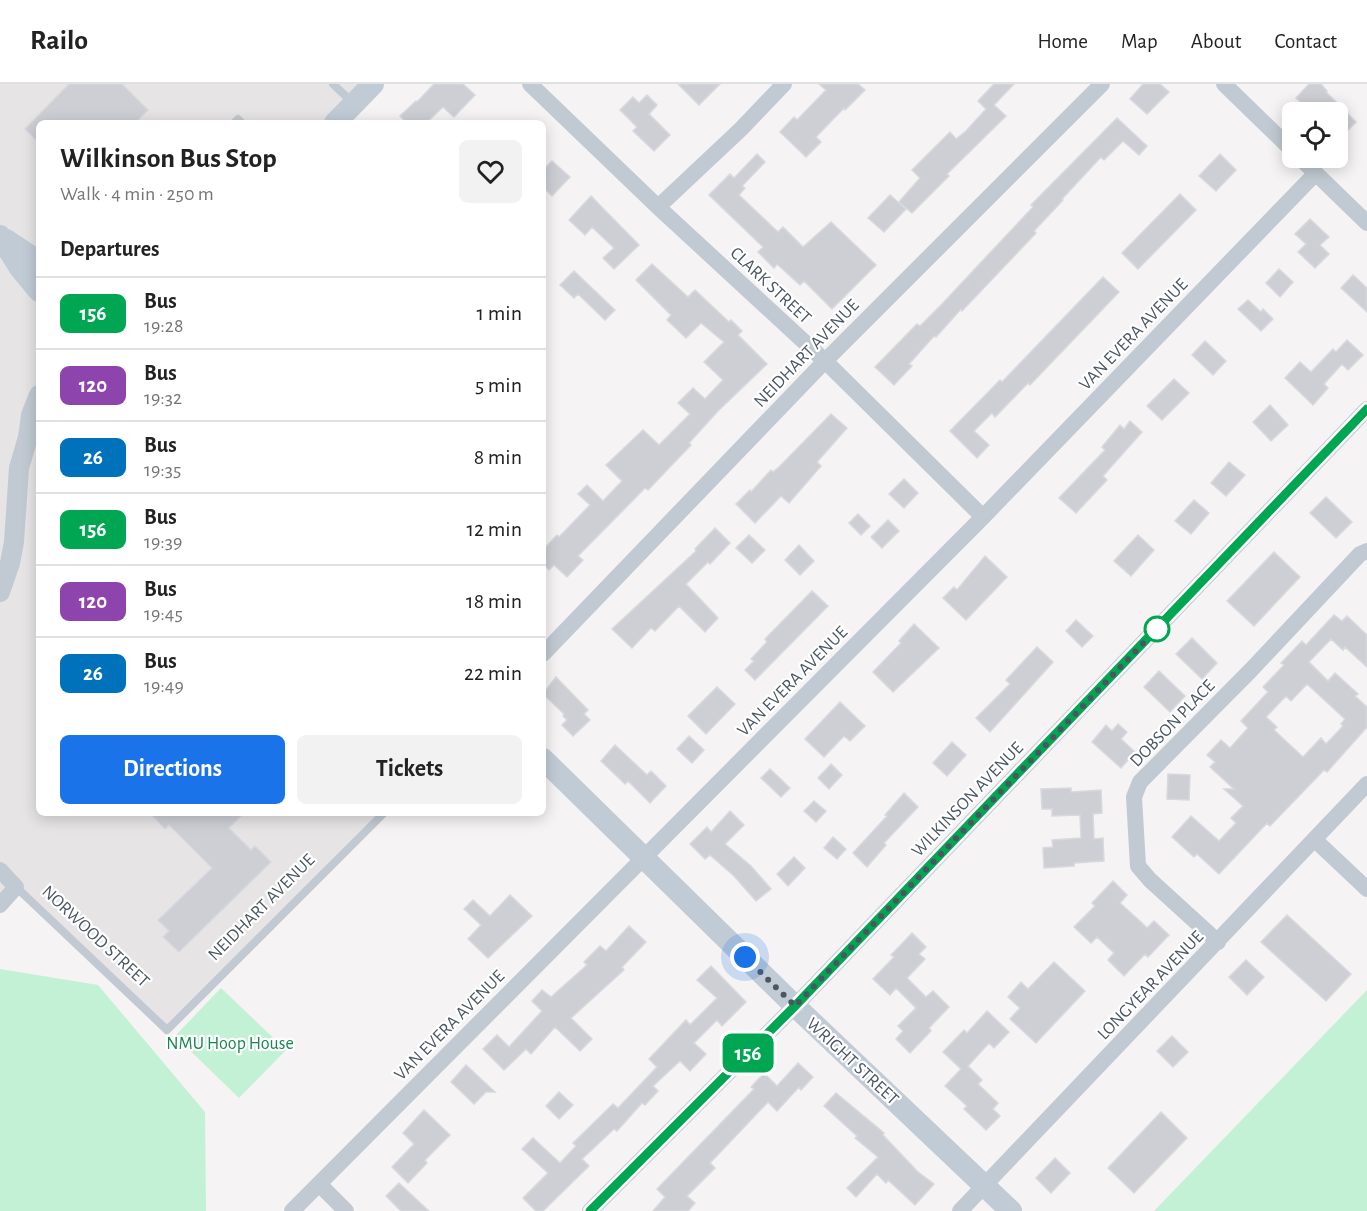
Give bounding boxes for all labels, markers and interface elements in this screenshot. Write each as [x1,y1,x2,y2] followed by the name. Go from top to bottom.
[30,27,88,55] text: Railo
[1037,31,1088,52] text: Home
[1121,31,1158,52] text: Map
[1191,31,1241,52] text: About
[1274,31,1337,52] text: Contact
[1282,102,1348,168] map controls
[1282,102,1348,168] button: locate
[459,140,522,203] button: heart
[60,145,277,173] text: Wilkinson Bus Stop
[60,184,214,204] text: Walk · 4 min · 250 m
[60,238,160,260] text: Departures
[726,244,814,328] street label: CLARK STREET
[1076,275,1192,394] street label: VAN EVERA AVENUE
[144,290,177,312] text: Bus
[751,296,863,411] street label: NEIDHART AVENUE
[477,302,522,324] text: 1 min
[80,303,106,324] text: 156
[144,316,183,336] text: 19:28
[144,362,177,384] text: Bus
[475,374,522,396] text: 5 min
[79,375,107,396] text: 120
[144,388,182,408] text: 19:32
[144,434,177,456] text: Bus
[474,446,522,468] text: 8 min
[83,447,103,468] text: 26
[144,460,181,480] text: 19:35
[144,506,177,528] text: Bus
[467,518,522,540] text: 12 min
[80,519,106,540] text: 156
[144,532,183,552] text: 19:39
[144,578,177,600] text: Bus
[466,590,522,612] text: 18 min
[79,591,107,612] text: 120
[144,604,183,624] text: 19:45
[1144,616,1170,642] unlabelled marker
[734,623,851,740] street label: VAN EVERA AVENUE
[144,650,177,672] text: Bus
[464,662,522,684] text: 22 min
[83,663,103,684] text: 26
[144,676,184,696] text: 19:49
[1127,677,1219,771] street label: DOBSON PLACE
[60,735,285,804] button: Directions
[297,735,522,804] button: Tickets
[909,739,1027,860] street label: WILKINSON AVENUE
[205,851,319,964] street label: NEIDHART AVENUE
[38,883,153,991] street label: NORWOOD STREET
[1094,928,1207,1044] street label: LONGYEAR AVENUE
[730,942,760,972] your location
[391,967,508,1084] street label: VAN EVERA AVENUE
[803,1015,902,1109] street label: WRIGHT STREET
[714,1034,783,1072] line badge: 156
[166,1035,294,1053] park label: NMU Hoop House
[735,1043,761,1064] text: 156

